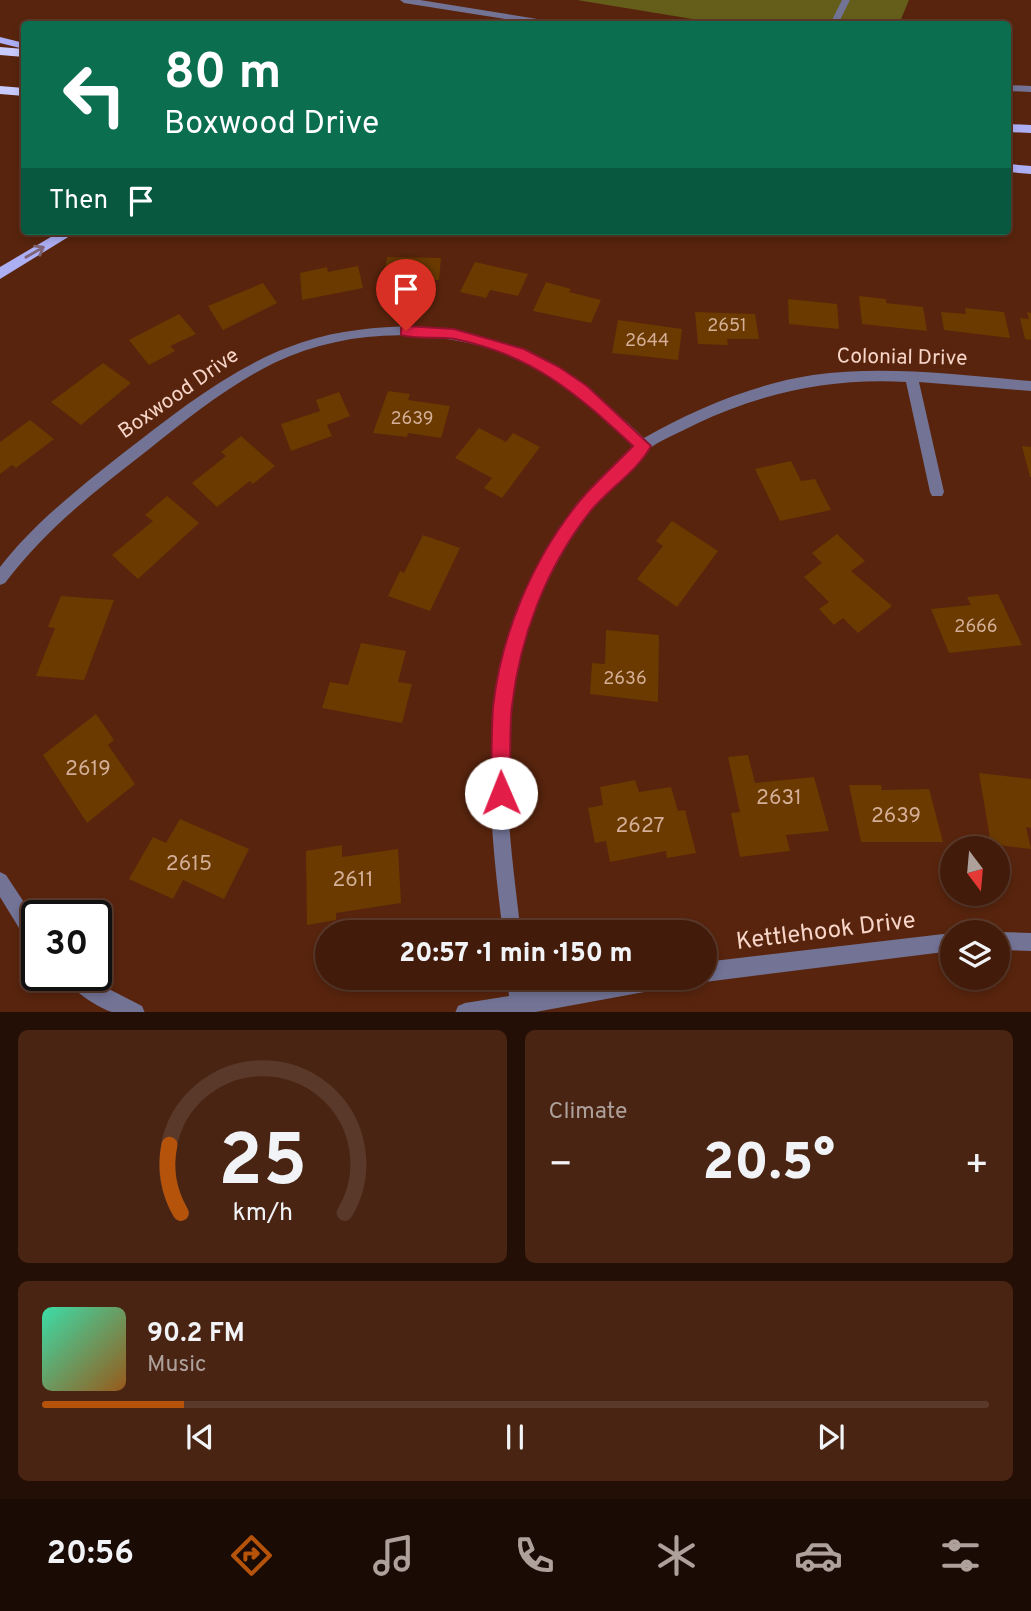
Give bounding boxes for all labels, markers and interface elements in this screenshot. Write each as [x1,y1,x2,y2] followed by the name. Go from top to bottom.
[164,44,281,106] text: 80 m
[49,49,140,140] icon: left
[164,105,379,145] text: Boxwood Drive
[122,182,160,220] icon: arrive
[49,185,108,218] text: Then
[25,244,45,258] one-way arrow
[376,259,436,331] pin
[387,270,425,308] icon: arrive
[707,315,747,338] house number: 2651
[625,330,669,353] house number: 2644
[113,342,245,446] street label: Boxwood Drive
[836,343,968,373] street label: Colonial Drive
[391,408,433,431] house number: 2639
[954,616,998,639] house number: 2666
[603,668,647,691] house number: 2636
[65,756,111,783] house number: 2619
[464,756,538,830] position arrow
[756,785,802,812] house number: 2631
[871,803,921,830] house number: 2639
[616,813,665,840] house number: 2627
[940,836,1010,906] north arrow
[940,836,1010,990] map controls
[166,851,212,878] house number: 2615
[332,867,374,894] house number: 2611
[21,900,112,991] speed limit sign: 30
[734,906,918,958] street label: Kettlehook Drive
[940,920,1010,990] button: layers
[399,938,633,971] text: 20:57 · 1 min · 150 m
[549,1098,627,1127] text: Climate
[218,1119,307,1211] text: 25
[702,1132,835,1198] text: 20.5°
[549,1142,573,1191] text: −
[964,1142,989,1191] text: +
[232,1197,293,1229] text: km/h
[147,1318,245,1351] text: 90.2 FM
[147,1351,207,1380] text: Music
[181,1418,219,1456] icon: previous
[496,1418,534,1456] icon: pause
[812,1418,850,1456] icon: next
[227,1531,276,1580] icon: directions
[369,1531,418,1580] icon: music
[510,1531,559,1580] icon: phone
[652,1531,701,1580] icon: climate
[794,1531,843,1580] icon: car
[936,1531,985,1580] icon: filters
[46,1535,134,1575] text: 20:56

